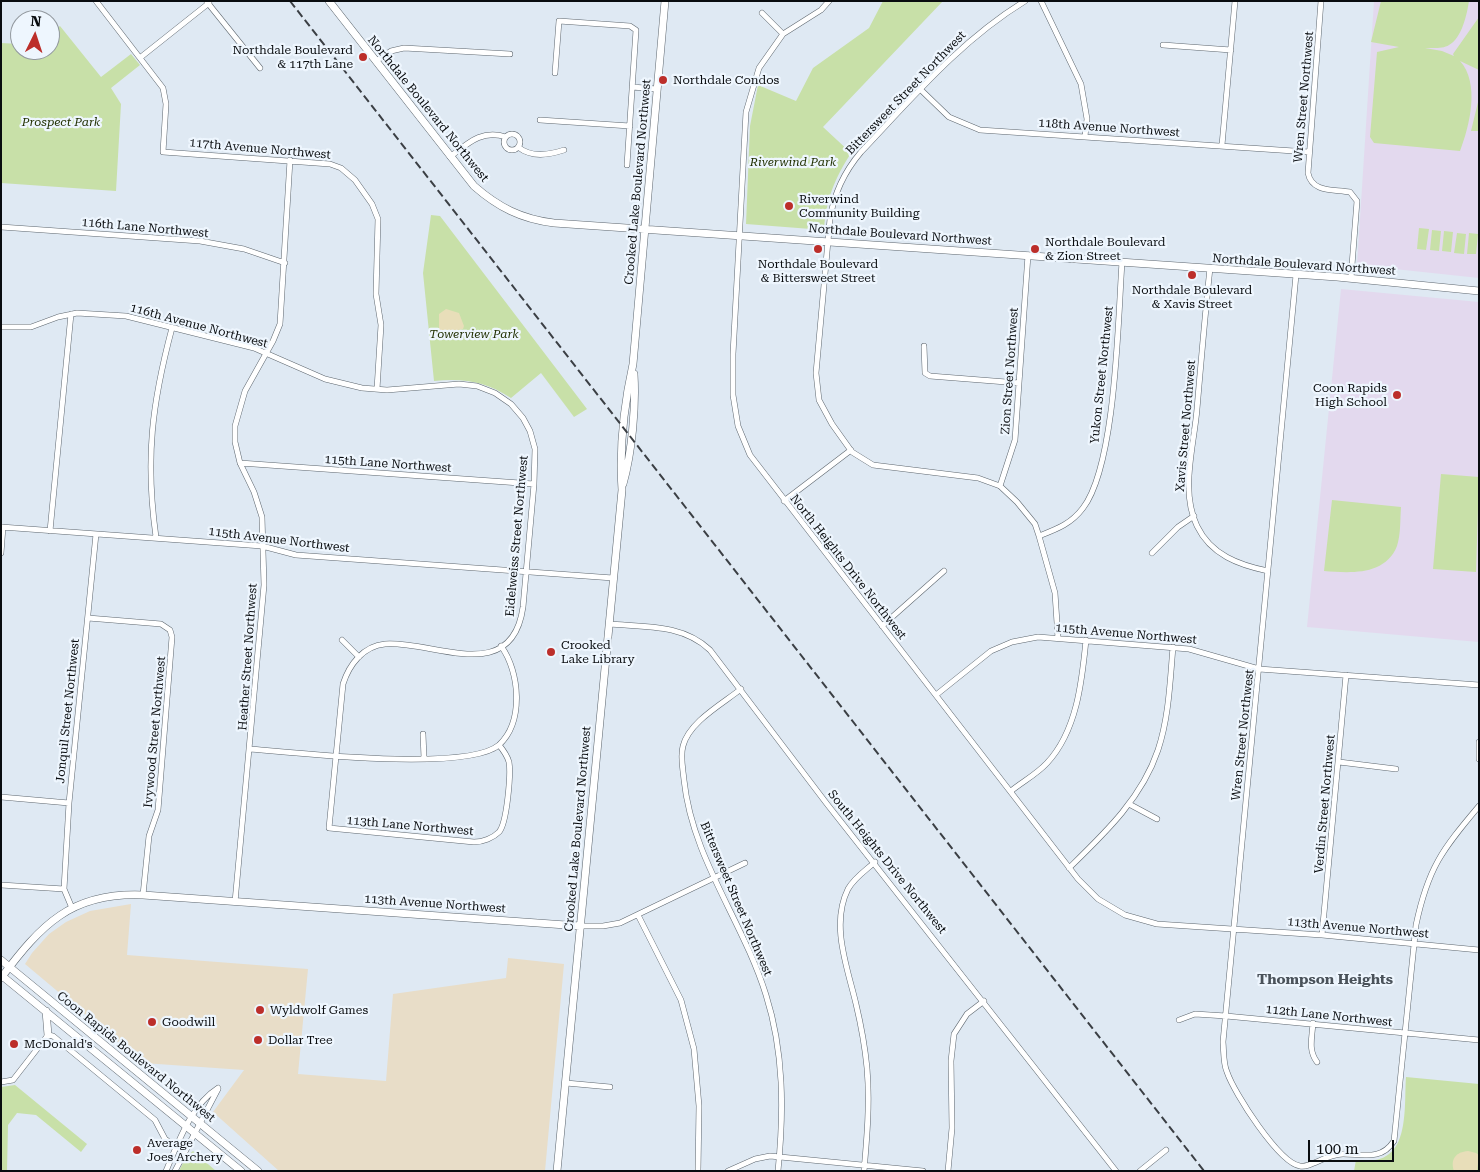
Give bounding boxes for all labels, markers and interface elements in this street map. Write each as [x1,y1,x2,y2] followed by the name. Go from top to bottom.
[10,10,60,60] north arrow
[30,13,42,29] text: N
[843,28,969,158] street label: Bittersweet Street Northwest
[1291,31,1317,163] street label: Wren Street Northwest
[364,33,492,185] street label: Northdale Boulevard Northwest
[232,43,353,71] place label: Northdale Boulevard & 117th Lane
[357,51,369,63] marker: Northdale Boulevard & 117th Lane
[673,73,779,87] place label: Northdale Condos
[657,74,669,86] marker: Northdale Condos
[622,79,654,285] street label: Crooked Lake Boulevard Northwest
[22,115,100,129] park label: Prospect Park
[1038,116,1180,140] street label: 118th Avenue Northwest
[189,136,331,162] street label: 117th Avenue Northwest
[750,155,836,169] park label: Riverwind Park
[799,192,920,220] place label: Riverwind Community Building
[783,200,795,212] marker: Riverwind Community Building
[81,215,209,241] street label: 116th Lane Northwest
[808,221,992,249] street label: Northdale Boulevard Northwest
[1045,235,1166,263] place label: Northdale Boulevard & Zion Street
[812,243,824,255] marker: Northdale Boulevard & Bittersweet Street
[1029,243,1041,255] marker: Northdale Boulevard & Zion Street
[1212,251,1396,279] street label: Northdale Boulevard Northwest
[758,257,878,285] place label: Northdale Boulevard & Bittersweet Street
[1186,269,1198,281] marker: Northdale Boulevard & Xavis Street
[1132,283,1252,311] place label: Northdale Boulevard & Xavis Street
[129,301,269,351] street label: 116th Avenue Northwest
[1088,305,1116,445] street label: Yukon Street Northwest
[998,307,1022,435] street label: Zion Street Northwest
[429,327,519,341] park label: Towerview Park
[1173,359,1199,493] street label: Xavis Street Northwest
[1313,381,1387,409] place label: Coon Rapids High School
[1391,389,1403,401] marker: Coon Rapids High School
[324,452,452,476] street label: 115th Lane Northwest
[503,455,531,617] street label: Eidelweiss Street Northwest
[787,492,909,642] street label: North Heights Drive Northwest
[208,524,350,556] street label: 115th Avenue Northwest
[236,583,260,731] street label: Heather Street Northwest
[1055,621,1197,647] street label: 115th Avenue Northwest
[53,638,83,784] street label: Jonquil Street Northwest
[561,638,634,666] place label: Crooked Lake Library
[545,646,557,658] marker: Crooked Lake Library
[141,656,169,808] street label: Ivywood Street Northwest
[1229,669,1257,801] street label: Wren Street Northwest
[562,726,594,932] street label: Crooked Lake Boulevard Northwest
[1312,734,1338,874] street label: Verdin Street Northwest
[825,787,949,937] street label: South Heights Drive Northwest
[346,813,474,839] street label: 113th Lane Northwest
[697,820,775,978] street label: Bittersweet Street Northwest
[364,892,506,916] street label: 113th Avenue Northwest
[1287,915,1429,941] street label: 113th Avenue Northwest
[1257,972,1393,988] district label: Thompson Heights
[54,989,218,1125] street label: Coon Rapids Boulevard Northwest
[1265,1002,1393,1030] street label: 112th Lane Northwest
[270,1003,368,1017] place label: Wyldwolf Games
[254,1004,266,1016] marker: Wyldwolf Games
[162,1015,215,1029] place label: Goodwill
[146,1016,158,1028] marker: Goodwill
[268,1033,333,1047] place label: Dollar Tree
[252,1034,264,1046] marker: Dollar Tree
[24,1037,92,1051] place label: McDonald's
[8,1038,20,1050] marker: McDonald's
[1310,1130,1396,1162] scale bar
[147,1136,223,1164] place label: Average Joes Archery
[1316,1140,1359,1158] text: 100 m
[131,1144,143,1156] marker: Average Joes Archery

